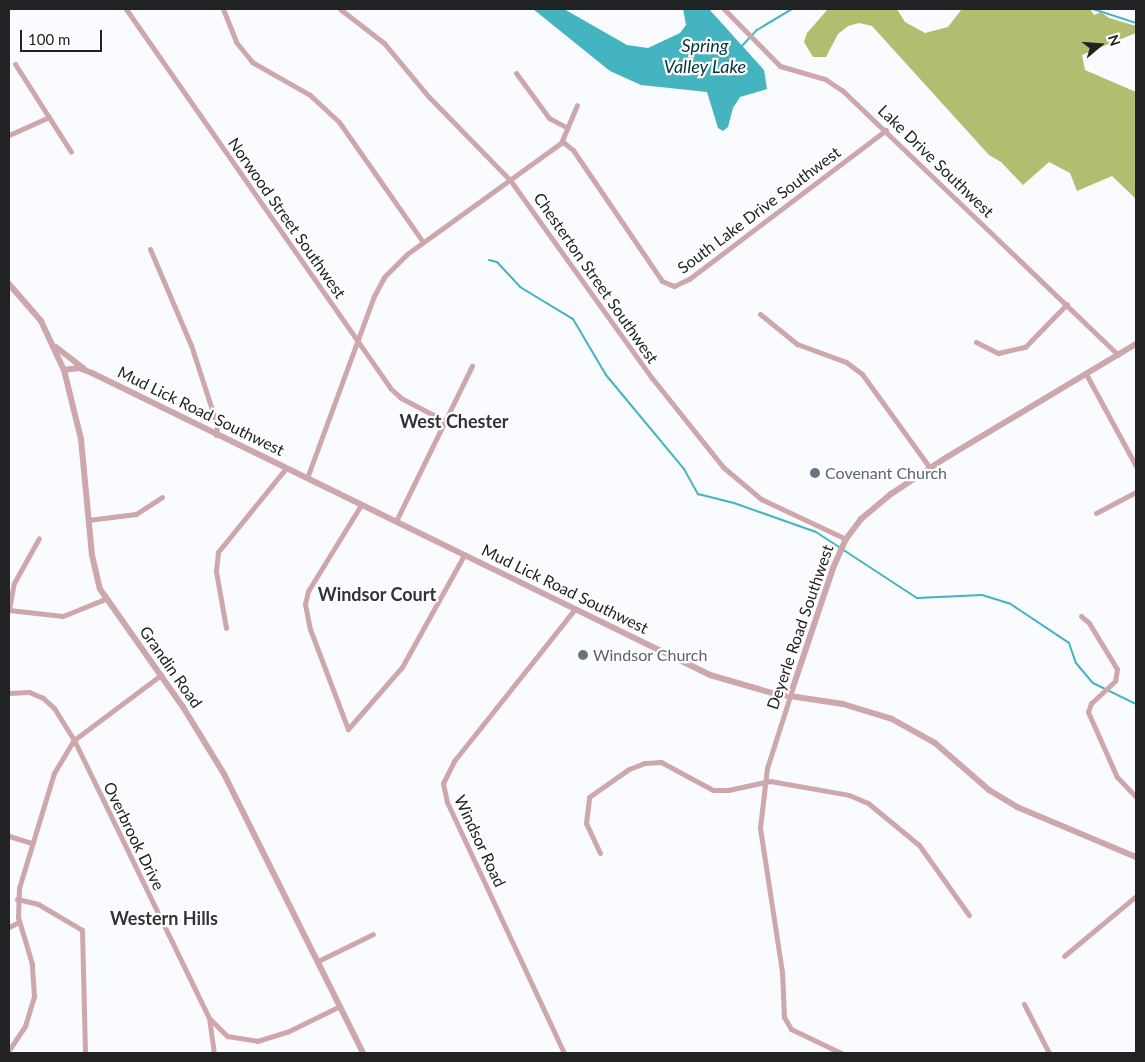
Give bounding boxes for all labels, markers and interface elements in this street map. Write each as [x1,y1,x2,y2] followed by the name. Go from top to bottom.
[22,20,105,52] scale bar
[1075,20,1125,70] north arrow
[28,30,70,48] text: 100 m
[1105,32,1124,48] text: N
[664,35,746,78] water label: Spring Valley Lake
[874,101,998,221] street label: Lake Drive Southwest
[224,134,350,302] street label: Norwood Street Southwest
[674,143,844,277] street label: South Lake Drive Southwest
[530,189,662,367] street label: Chesterton Street Southwest
[115,362,287,460] street label: Mud Lick Road Southwest
[400,410,508,432] district label: West Chester
[825,463,947,483] place label: Covenant Church
[809,467,821,479] marker: Covenant Church
[479,540,651,638] street label: Mud Lick Road Southwest
[763,542,837,712] street label: Deyerle Road Southwest
[318,583,436,605] district label: Windsor Court
[136,622,206,712] street label: Grandin Road
[593,645,708,665] place label: Windsor Church
[577,649,589,661] marker: Windsor Church
[99,779,169,893] street label: Overbrook Drive
[450,792,510,890] street label: Windsor Road
[110,907,218,929] district label: Western Hills

